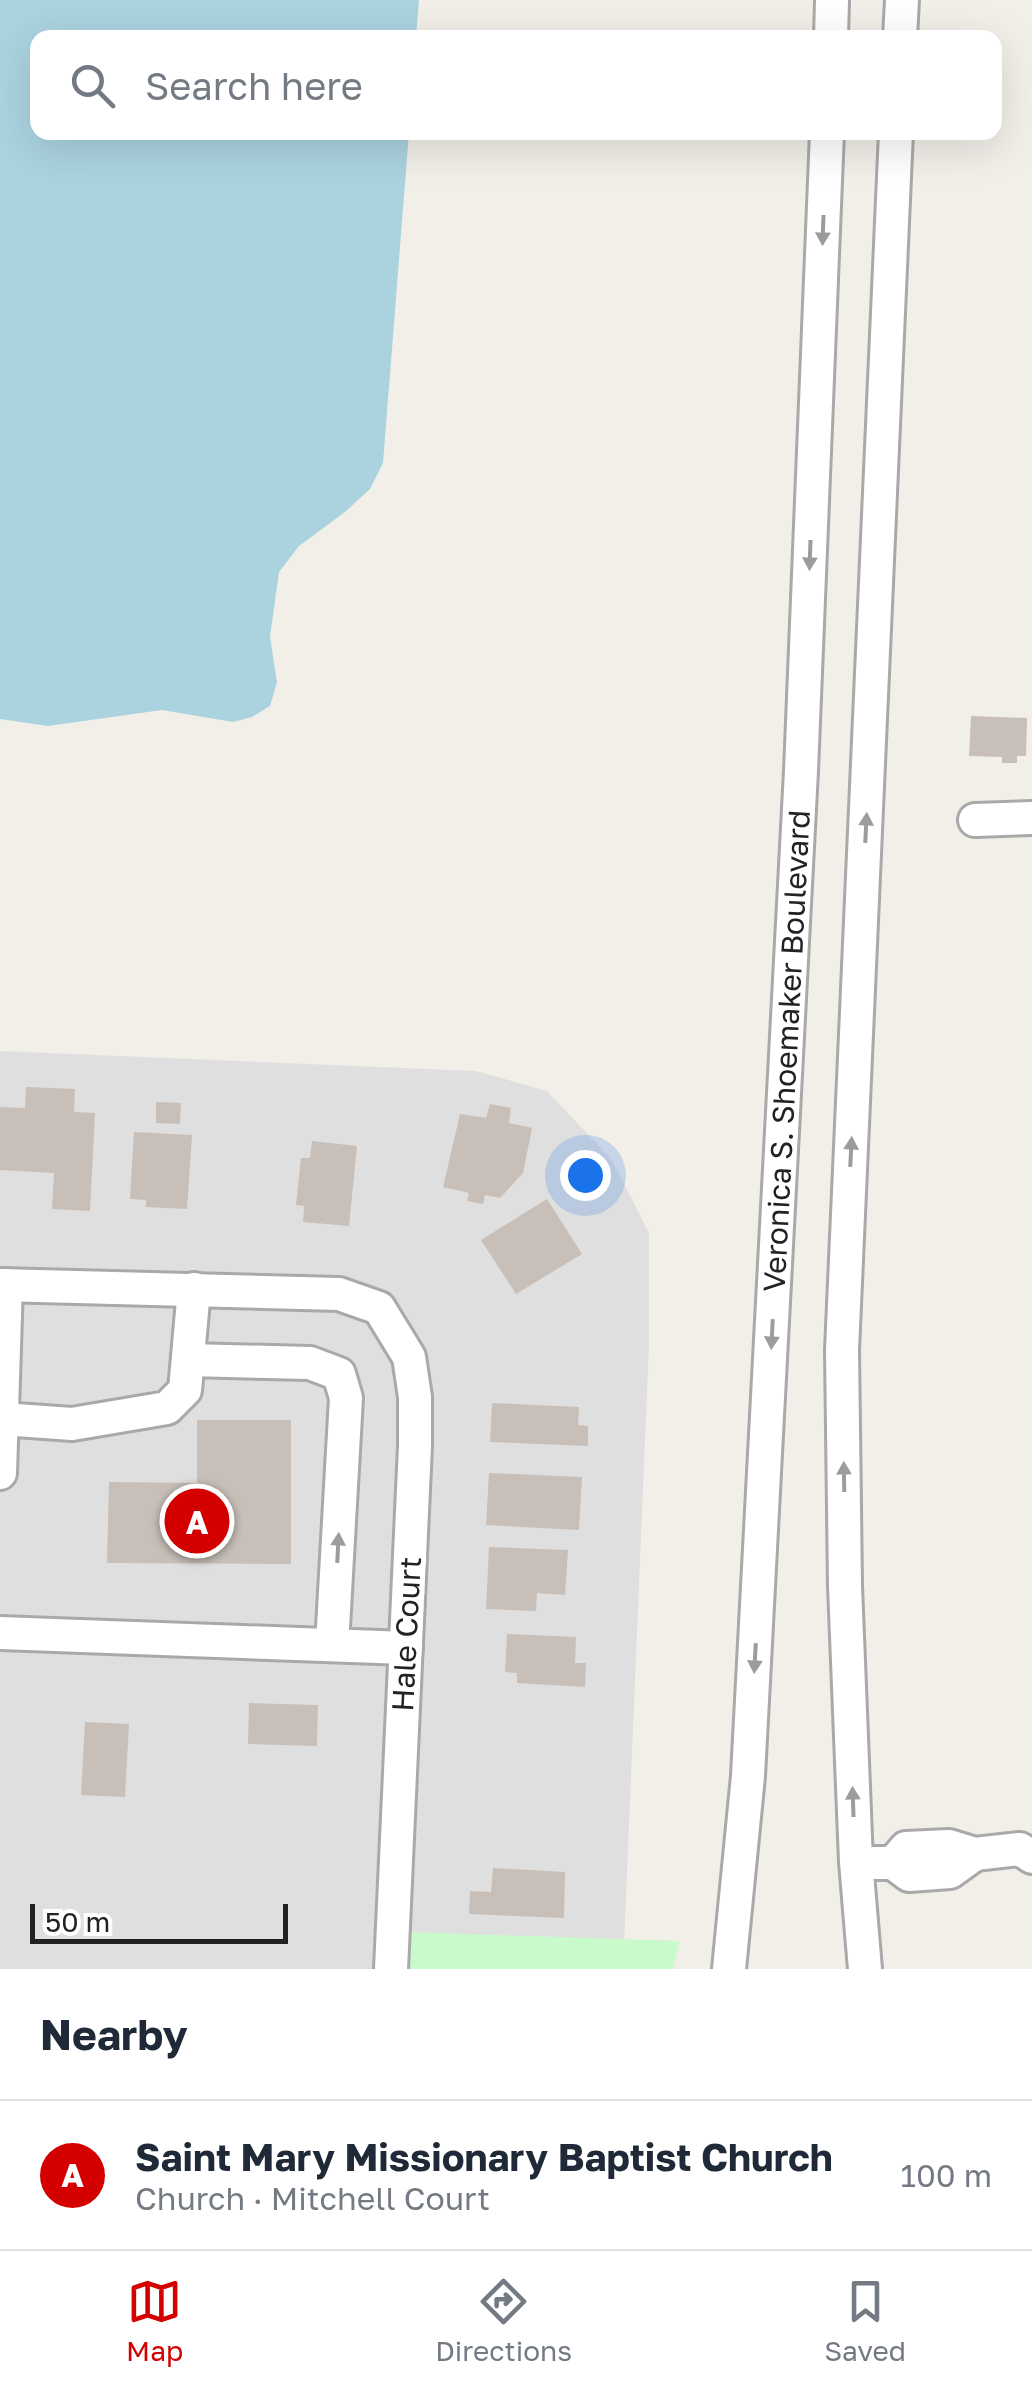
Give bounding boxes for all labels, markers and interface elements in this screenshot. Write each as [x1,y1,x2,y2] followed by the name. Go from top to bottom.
[30,30,1002,140] search box
[65,58,120,113] icon: search
[145,63,363,108] text: Search here
[815,214,831,246] one-way arrow
[801,539,817,571] one-way arrow
[756,809,817,1293] street label: Veronica S. Shoemaker Boulevard
[858,811,874,843] one-way arrow
[844,1136,860,1168] one-way arrow
[560,1150,611,1201] your location
[764,1318,780,1350] one-way arrow
[836,1461,852,1493] one-way arrow
[164,1484,230,1558] pin: A
[330,1531,346,1563] one-way arrow
[384,1556,428,1712] street label: Hale Court
[746,1643,762,1675] one-way arrow
[845,1785,861,1817] one-way arrow
[30,1899,288,1944] scale bar
[45,1905,110,1938] text: 50 m
[40,2009,188,2059] text: Nearby
[135,2134,833,2179] text: Saint Mary Missionary Baptist Church
[61,2156,84,2194] text: A
[900,2156,992,2194] text: 100 m
[135,2179,490,2217] text: Church · Mitchell Court
[126,2274,183,2367] tab: Map
[435,2274,572,2367] tab: Directions
[824,2274,906,2367] tab: Saved

